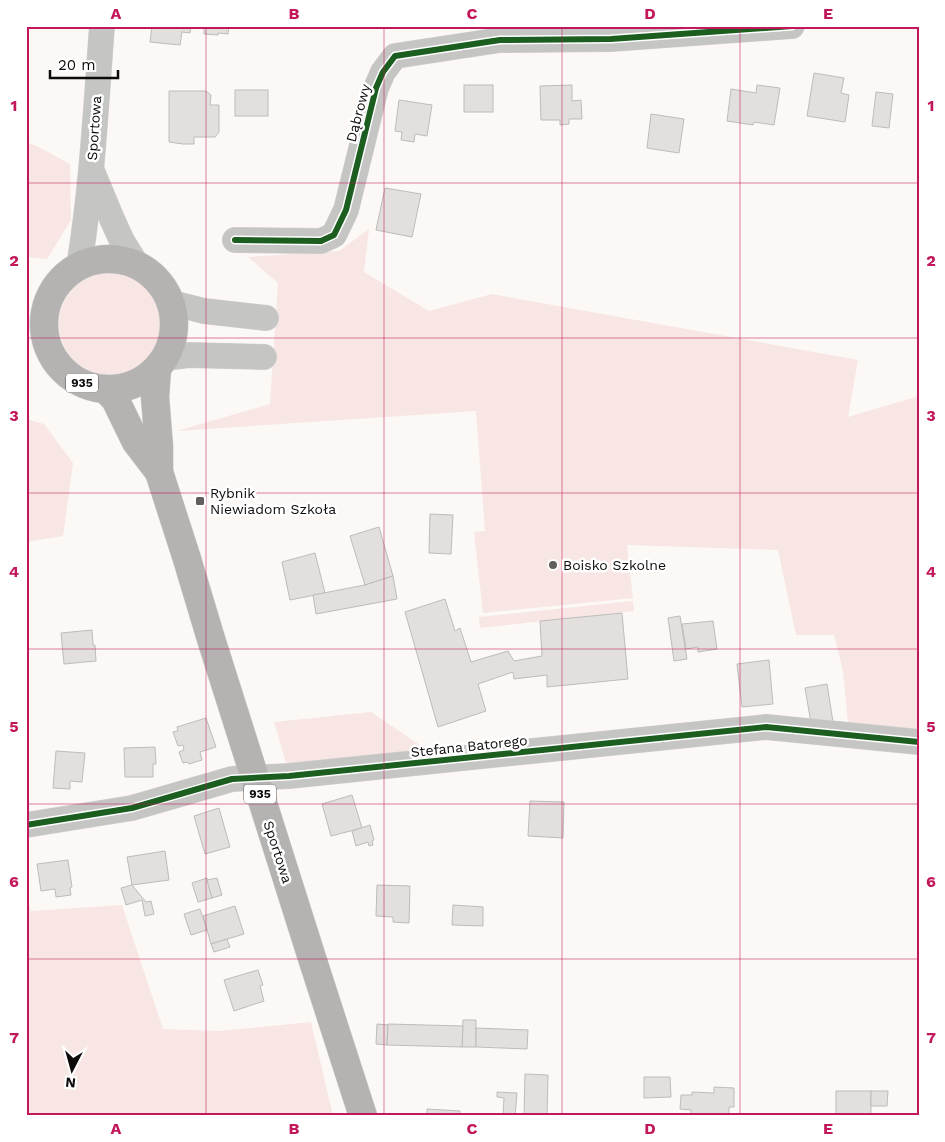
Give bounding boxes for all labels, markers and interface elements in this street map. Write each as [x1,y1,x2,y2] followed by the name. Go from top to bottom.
[111,4,122,23] text: A
[289,4,300,23] text: B
[467,4,478,23] text: C
[644,4,656,23] text: D
[823,4,833,23] text: E
[50,48,118,80] scale bar
[58,56,96,74] text: 20 m
[343,81,374,144] street label: Dąbrowy
[84,95,104,161] street label: Sportowa
[11,96,17,115] text: 1
[928,96,934,115] text: 1
[9,251,19,270] text: 2
[926,251,936,270] text: 2
[66,373,98,392] road number: 935
[9,406,19,425] text: 3
[926,406,936,425] text: 3
[210,485,336,517] place label: Rybnik Niewiadom Szkoła
[194,495,206,507] marker: Rybnik Niewiadom Szkoła
[563,557,666,573] place label: Boisko Szkolne
[547,559,559,571] marker: Boisko Szkolne
[9,562,19,581] text: 4
[926,562,936,581] text: 4
[9,717,19,736] text: 5
[926,717,936,736] text: 5
[410,732,528,760] street label: Stefana Batorego
[244,784,276,804] road number: 935
[260,819,296,885] street label: Sportowa
[9,872,19,891] text: 6
[926,872,936,891] text: 6
[9,1028,19,1047] text: 7
[926,1028,936,1047] text: 7
[48,1044,98,1094] north arrow
[65,1074,77,1091] text: N
[111,1119,122,1138] text: A
[289,1119,300,1138] text: B
[467,1119,478,1138] text: C
[644,1119,656,1138] text: D
[823,1119,833,1138] text: E

